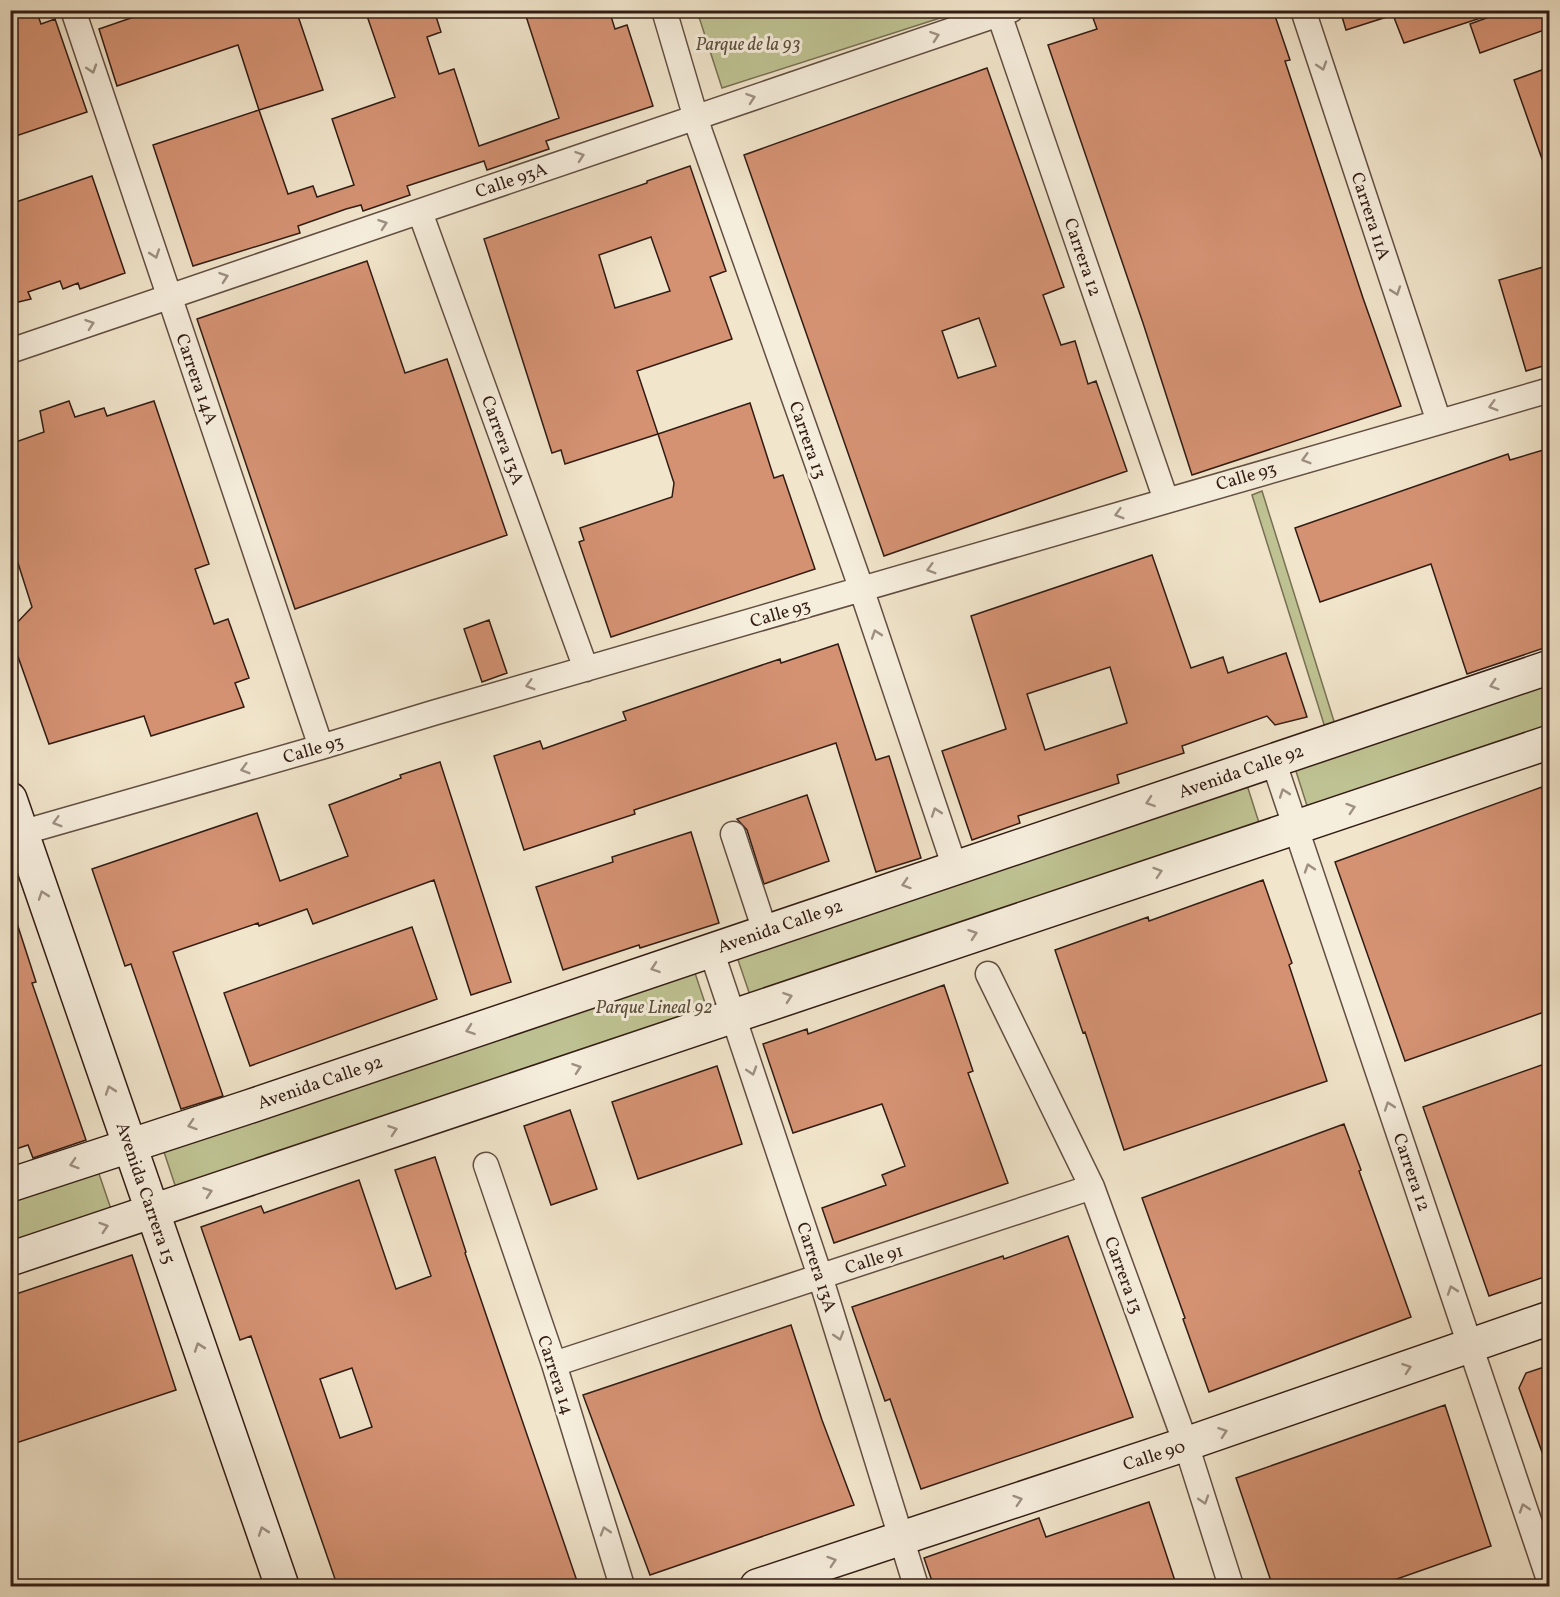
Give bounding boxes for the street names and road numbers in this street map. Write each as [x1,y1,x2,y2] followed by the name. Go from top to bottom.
[472,157,551,205] street label: Calle 93A
[1344,169,1396,264] street label: Carrera 11A
[1057,215,1107,300] street label: Carrera 12
[168,331,223,429] street label: Carrera 14A
[474,392,529,489] street label: Carrera 13A
[782,398,832,483] street label: Carrera 13
[1213,457,1280,498] street label: Calle 93
[747,594,814,635] street label: Calle 93
[280,730,347,771] street label: Calle 93
[1176,739,1307,806] street label: Avenida Calle 92
[715,894,846,961] street label: Avenida Calle 92
[255,1050,386,1117] street label: Avenida Calle 92
[109,1119,181,1268] street label: Avenida Carrera 15
[1386,1130,1436,1215] street label: Carrera 12
[789,1219,842,1316] street label: Carrera 13A
[1097,1233,1148,1318] street label: Carrera 13
[842,1239,907,1282] street label: Calle 91
[530,1333,579,1418] street label: Carrera 14
[1120,1435,1189,1478] street label: Calle 90

